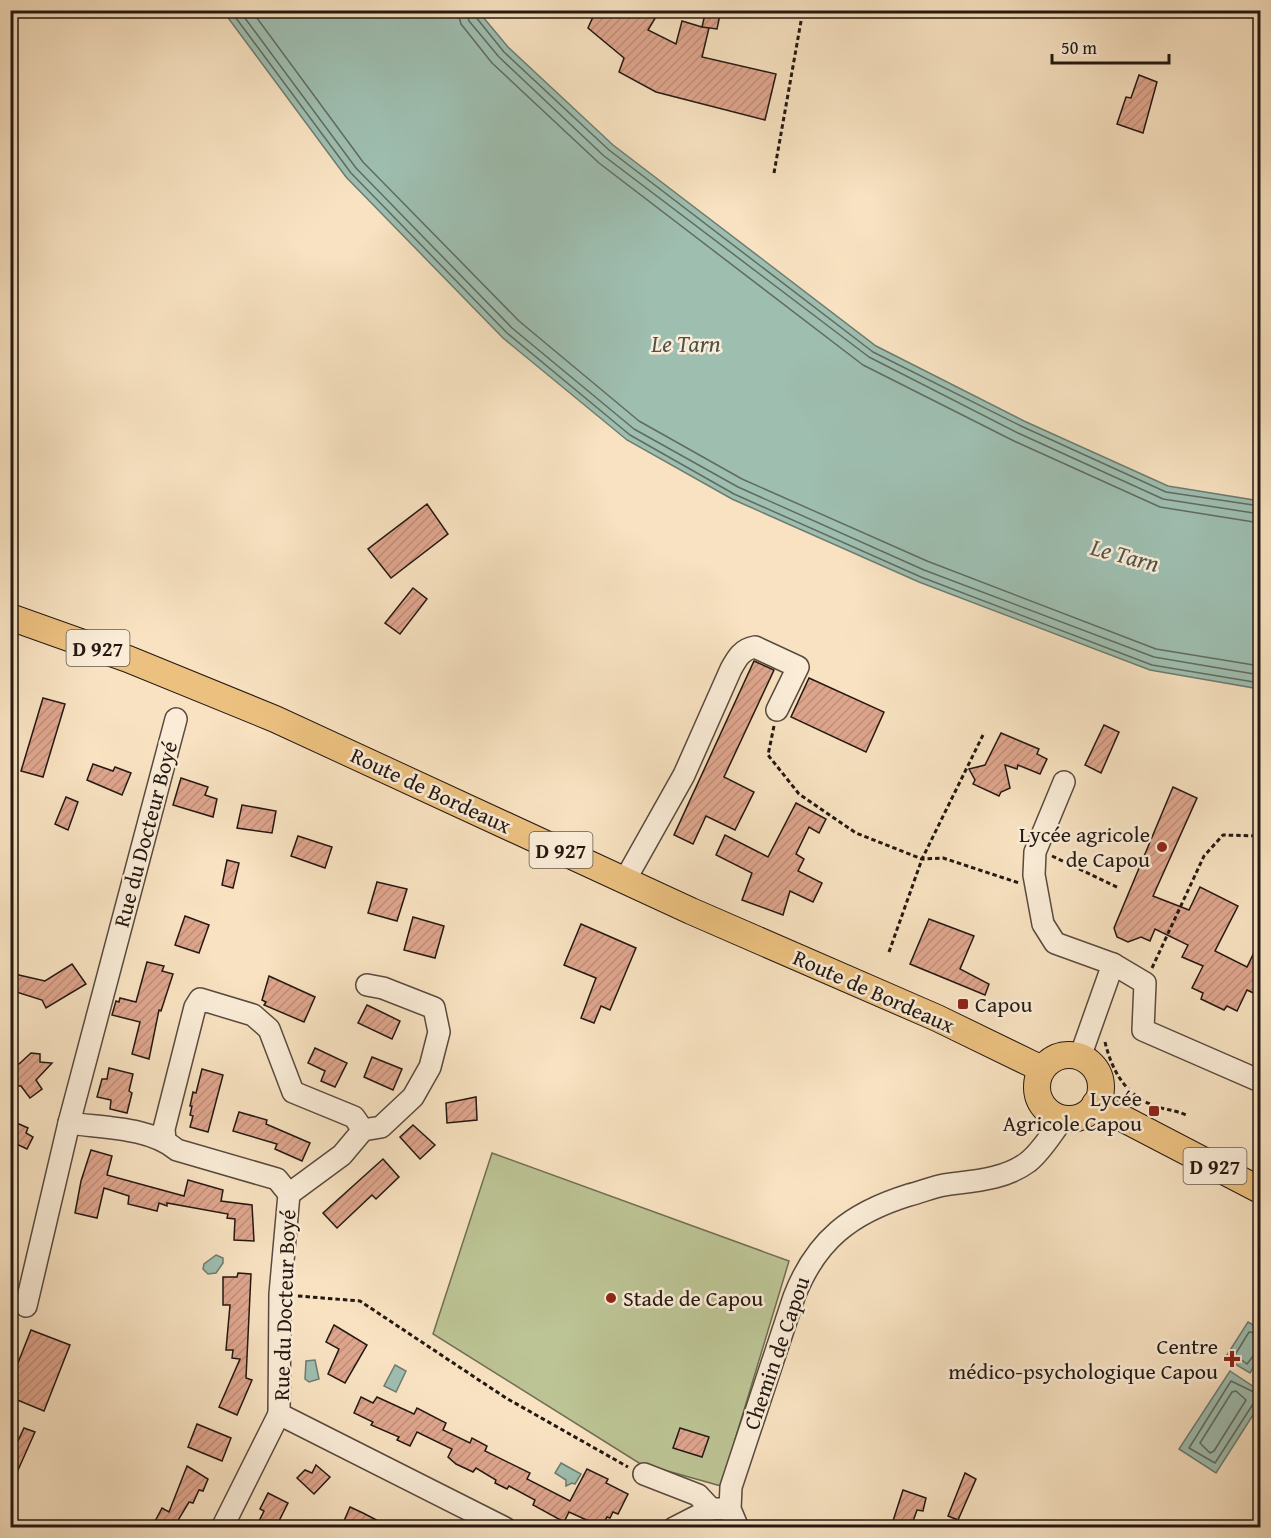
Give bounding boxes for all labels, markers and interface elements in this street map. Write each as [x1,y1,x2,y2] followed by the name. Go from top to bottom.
[1052,27,1169,65] scale bar
[1061,34,1097,61] text: 50 m
[650,326,721,361] water label: Le Tarn
[1086,529,1163,581] water label: Le Tarn
[66,630,130,666] road number: D 927
[105,737,185,931] street label: Rue du Docteur Boyé
[345,739,517,842] street label: Route de Bordeaux
[1019,818,1150,875] place label: Lycée agricole de Capou
[530,832,592,868] road number: D 927
[1155,840,1169,854] marker: Lycée agricole de Capou
[788,941,961,1041] street label: Route de Bordeaux
[975,988,1032,1020] place label: Capou
[956,997,970,1011] marker: Capou
[1003,1082,1142,1139] place label: Lycée Agricole Capou
[1147,1104,1161,1118] marker: Lycée Agricole Capou
[1184,1148,1246,1184] road number: D 927
[265,1209,303,1401] street label: Rue du Docteur Boyé
[735,1272,817,1434] street label: Chemin de Capou
[623,1282,763,1314] place label: Stade de Capou
[604,1291,618,1305] marker: Stade de Capou
[948,1330,1218,1387] place label: Centre médico-psychologique Capou
[1223,1350,1241,1368] marker: Centre médico-psychologique Capou

